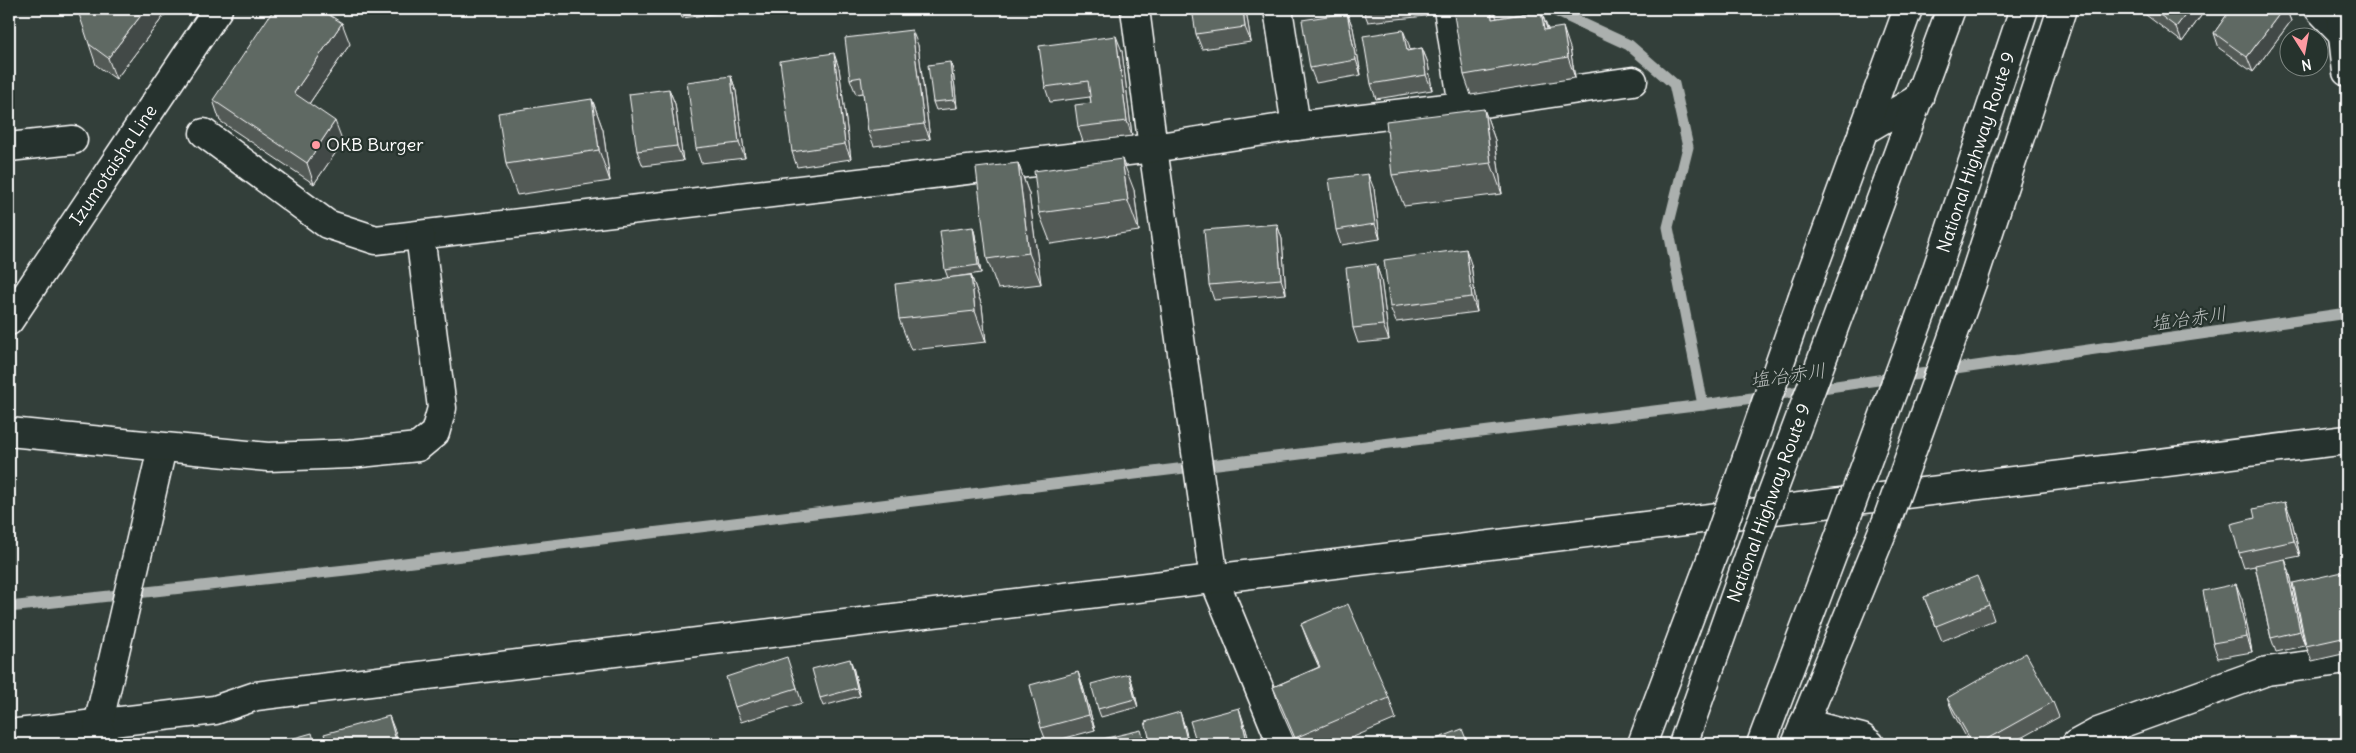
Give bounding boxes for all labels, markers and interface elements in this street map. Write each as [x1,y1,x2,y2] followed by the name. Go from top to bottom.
[2278,28,2328,78] north arrow
[1931,49,2020,256] street label: National Highway Route 9
[2300,55,2313,75] text: N
[65,100,162,229] street label: Izumotaisha Line
[326,133,424,156] place label: OKB Burger
[310,139,322,151] marker: OKB Burger
[2150,301,2228,335] water label: 塩冶赤川
[1749,358,1827,392] water label: 塩冶赤川
[1722,400,1815,605] street label: National Highway Route 9

